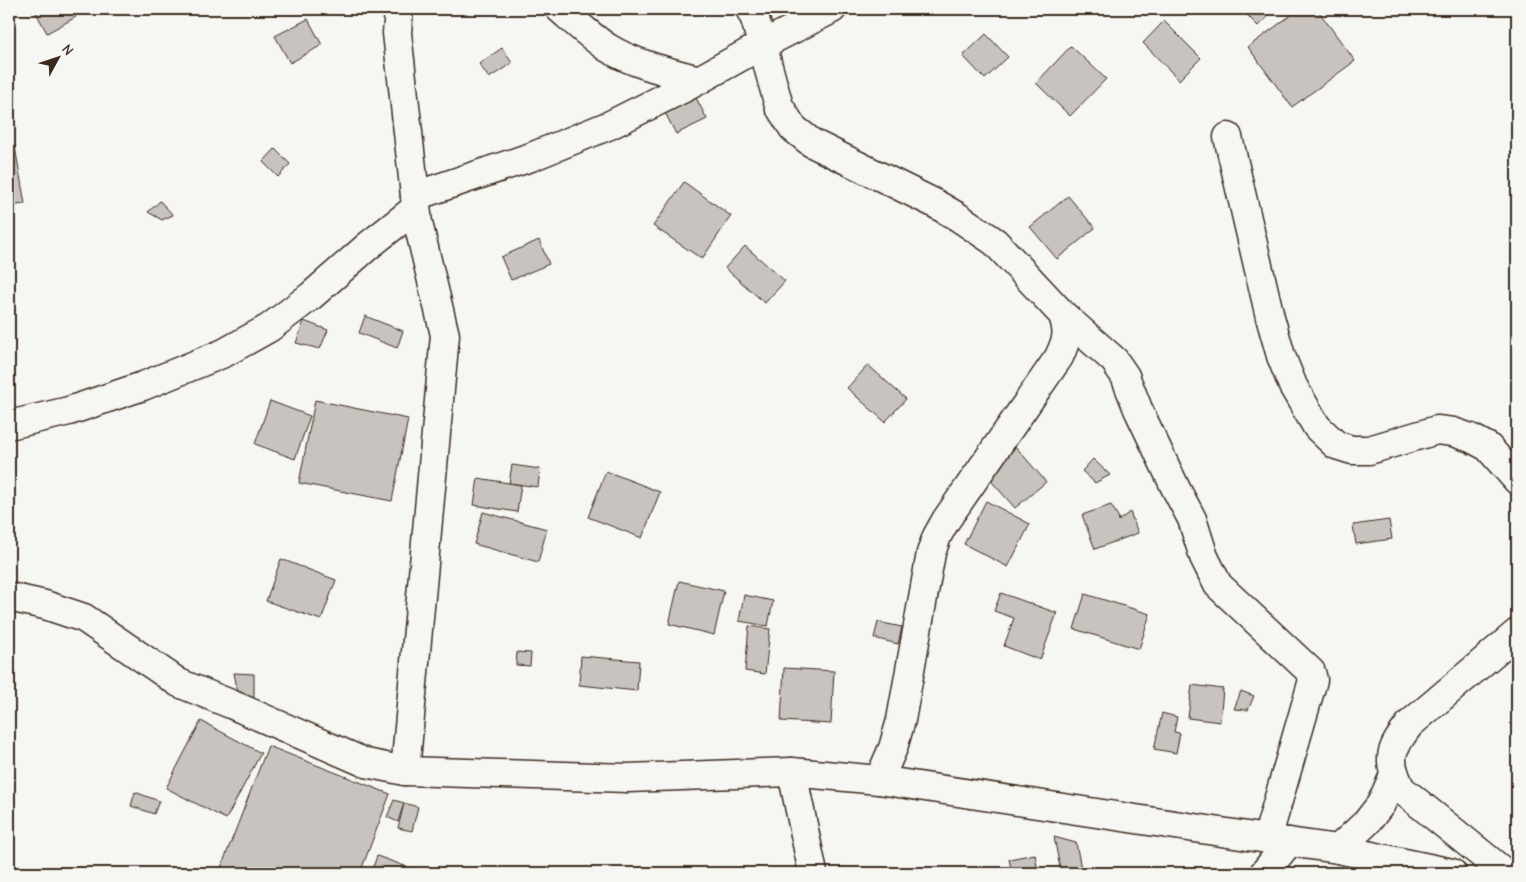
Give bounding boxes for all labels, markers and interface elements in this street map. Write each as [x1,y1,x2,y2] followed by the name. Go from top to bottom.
[32,32,82,82] north arrow
[58,41,77,59] text: N

